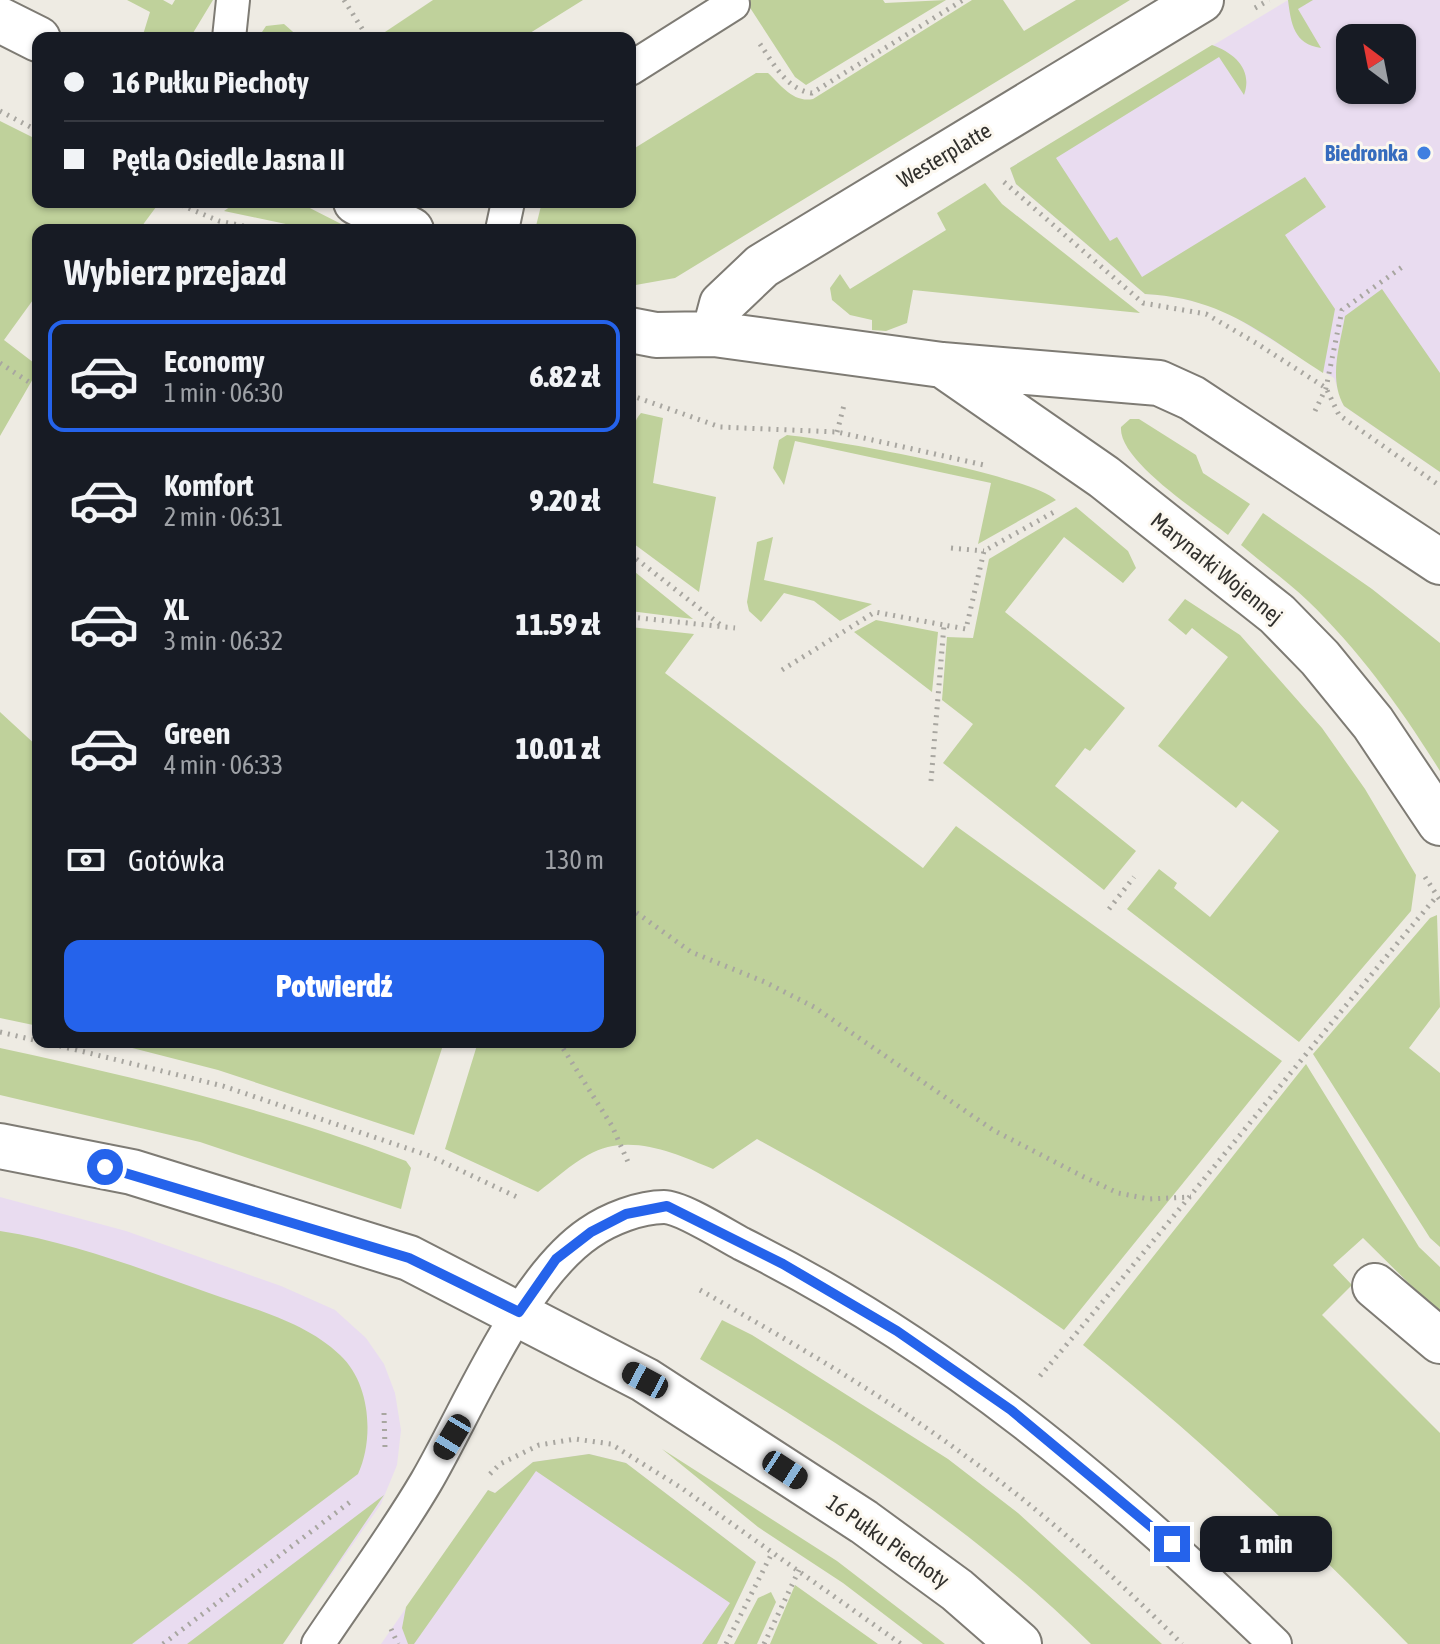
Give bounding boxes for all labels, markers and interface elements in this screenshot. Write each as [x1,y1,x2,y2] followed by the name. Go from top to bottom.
[1336,24,1416,104] north arrow
[1336,24,1416,104] map controls
[112,65,309,99] text: 16 Pułku Piechoty
[892,117,996,193] street label: Westerplatte
[1325,140,1408,166] place label: Biedronka
[112,142,345,176] text: Pętla Osiedle Jasna II
[1415,144,1433,162] marker: Biedronka
[64,251,286,293] text: Wybierz przejazd
[68,340,140,412] icon: car
[164,344,265,378] text: Economy
[530,359,600,393] text: 6.82 zł
[164,378,283,408] text: 1 min · 06:30
[68,464,140,536] icon: car
[164,468,253,502] text: Komfort
[530,483,600,517] text: 9.20 zł
[164,502,283,532] text: 2 min · 06:31
[1146,507,1288,629] street label: Marynarki Wojennej
[68,588,140,660] icon: car
[164,592,189,626] text: XL
[515,607,600,641] text: 11.59 zł
[164,626,283,656] text: 3 min · 06:32
[68,712,140,784] icon: car
[164,716,230,750] text: Green
[515,731,600,765] text: 10.01 zł
[164,750,283,780] text: 4 min · 06:33
[64,838,108,882] icon: cash
[128,843,225,877] text: Gotówka
[545,845,604,875] text: 130 m
[64,940,604,1032] button: Potwierdź
[87,1149,123,1185] route start
[618,1358,672,1402] car
[429,1410,475,1464] car
[758,1447,812,1493] car
[822,1489,954,1593] street label: 16 Pułku Piechoty
[1200,1516,1332,1572] callout: 1 min
[1154,1526,1190,1562] route end
[1239,1529,1293,1559] text: 1 min

